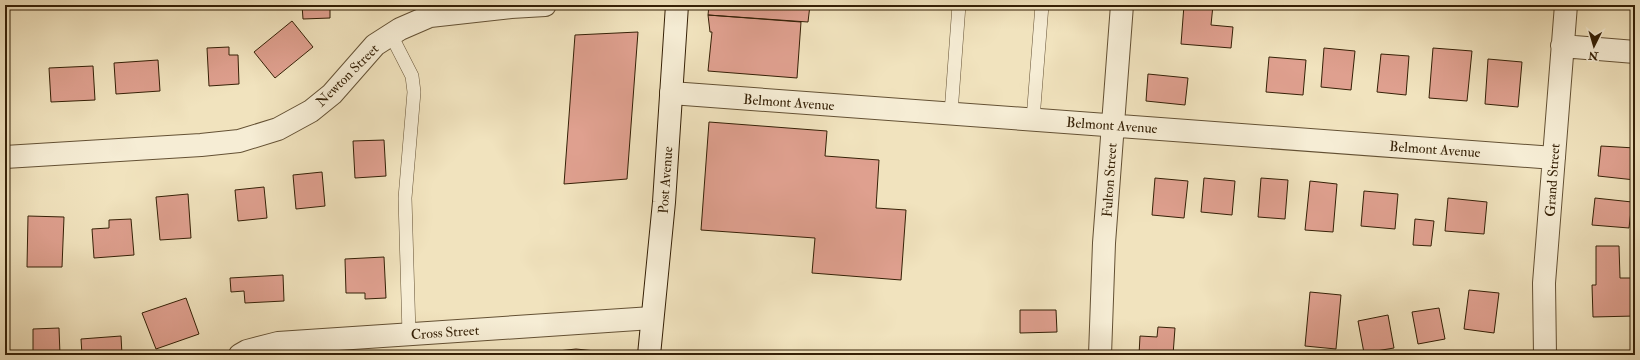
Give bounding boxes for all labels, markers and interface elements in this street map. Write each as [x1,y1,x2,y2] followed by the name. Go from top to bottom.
[1574,26,1614,66] north arrow
[312,40,383,110] street label: Newton Street
[1587,48,1600,62] text: N
[743,91,835,114] street label: Belmont Avenue
[1066,114,1158,137] street label: Belmont Avenue
[1389,138,1481,161] street label: Belmont Avenue
[1098,142,1121,218] street label: Fulton Street
[1541,142,1564,217] street label: Grand Street
[655,146,676,214] street label: Post Avenue
[410,322,480,343] street label: Cross Street

